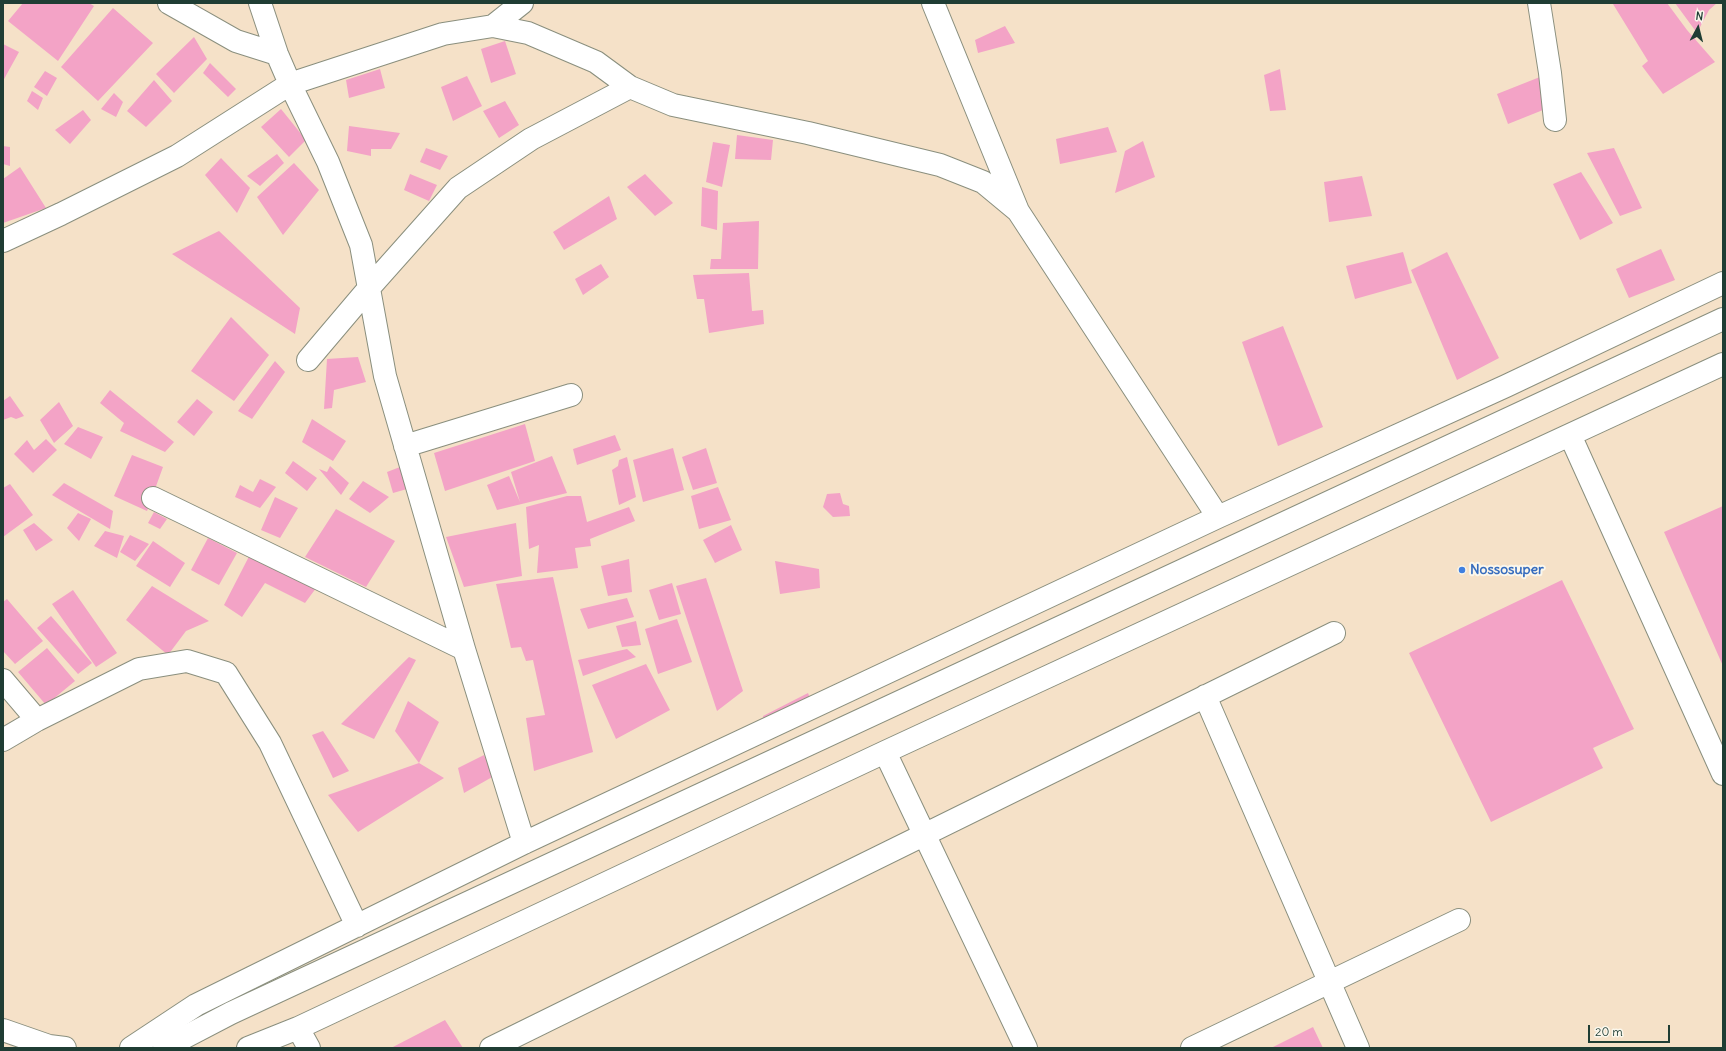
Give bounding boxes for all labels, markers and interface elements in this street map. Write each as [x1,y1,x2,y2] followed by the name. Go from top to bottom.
[1678,8,1718,48] north arrow
[1695,9,1704,23] text: N
[1470,562,1544,578] place label: Nossosuper
[1457,565,1467,575] marker: Nossosuper
[1590,1017,1672,1043] scale bar
[1595,1024,1623,1039] text: 20 m

